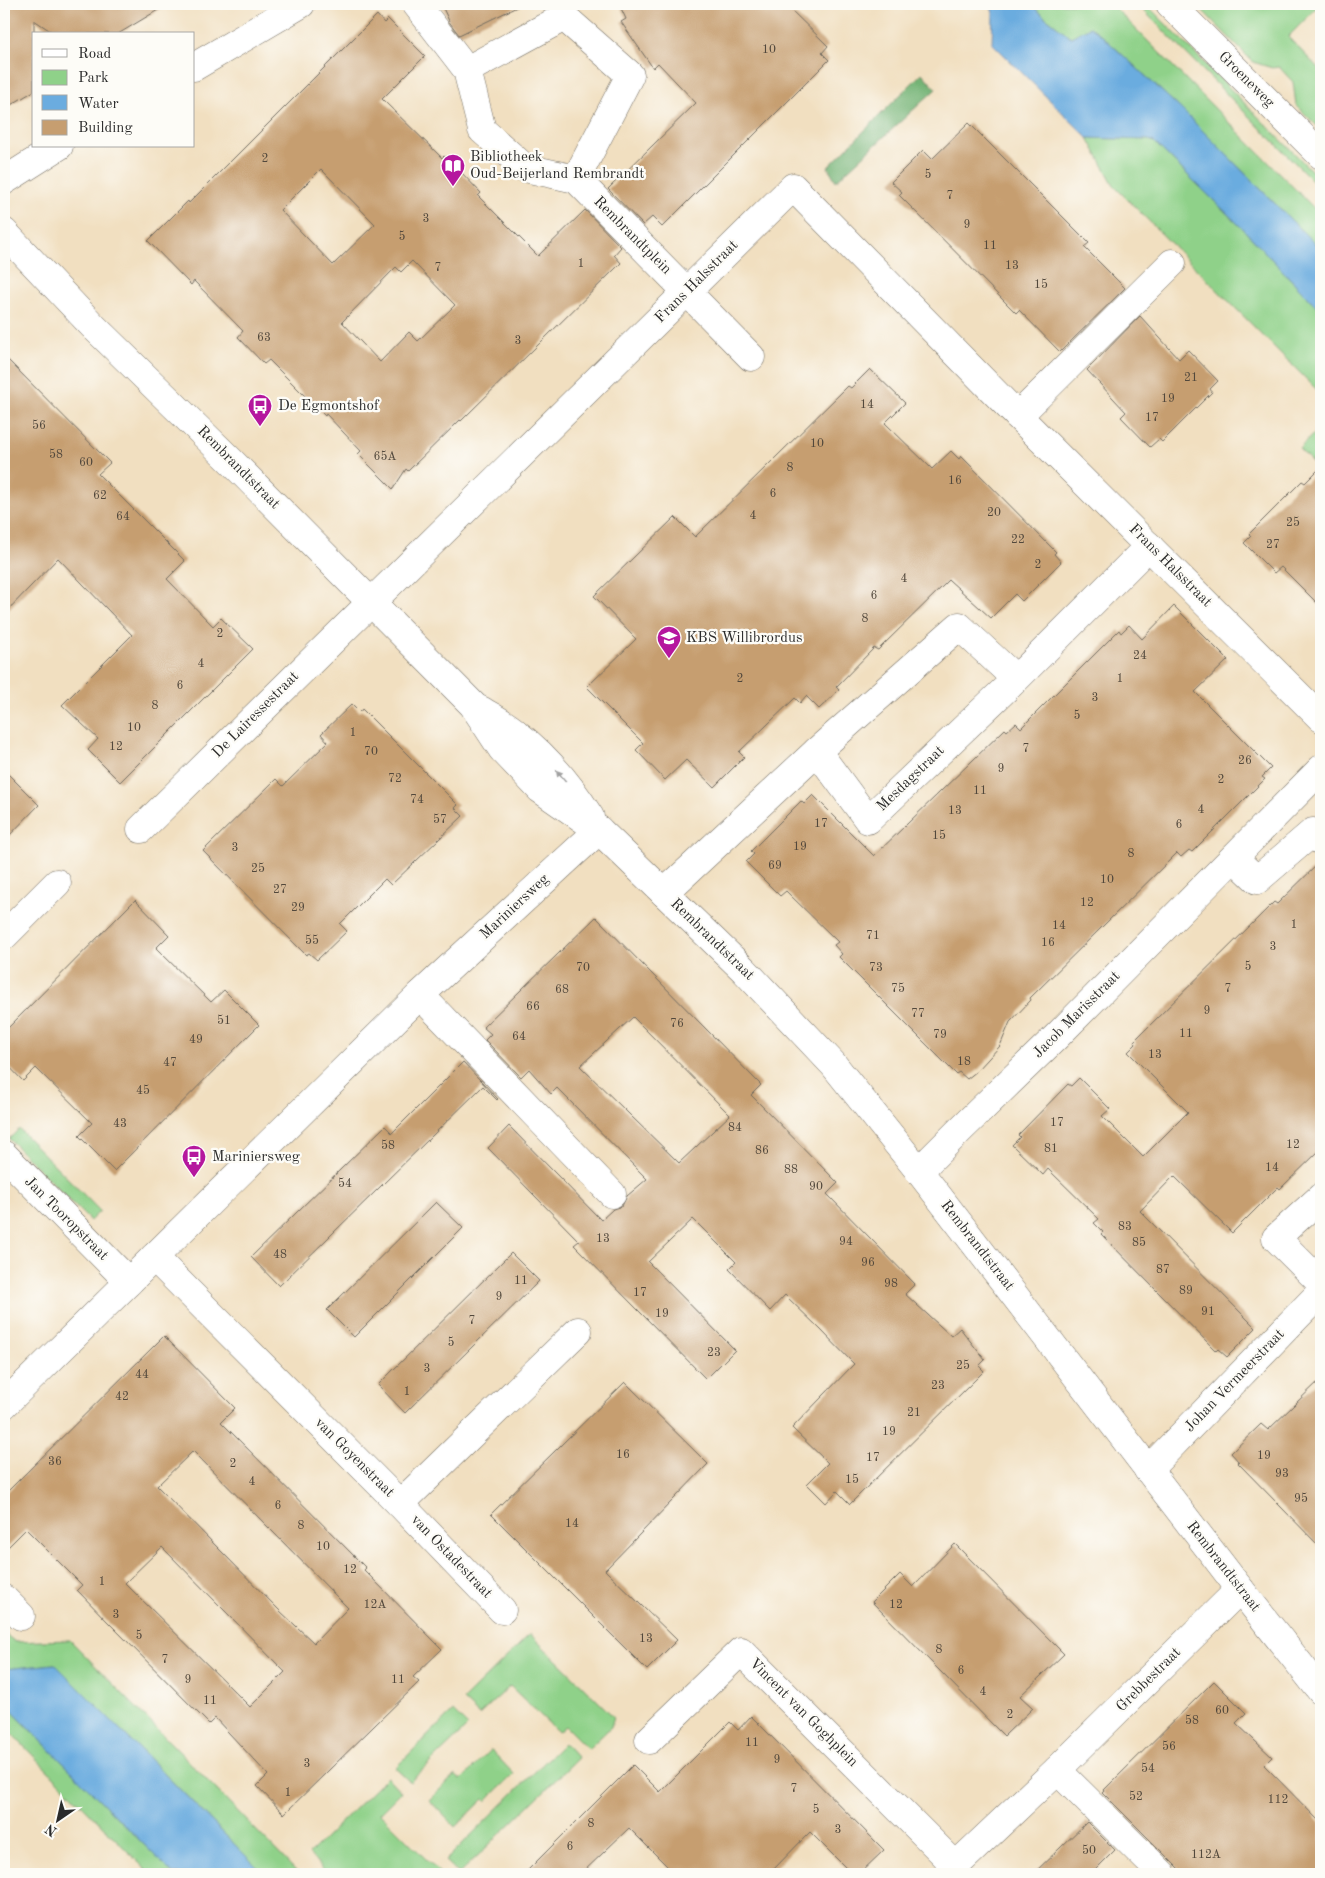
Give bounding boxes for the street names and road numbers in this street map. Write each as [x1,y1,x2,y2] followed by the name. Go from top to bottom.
[1215,49,1277,111] street label: Groeneweg
[590,194,674,278] street label: Rembrandtplein
[653,238,741,326] street label: Frans Halsstraat
[194,424,282,512] street label: Rembrandtstraat
[1126,522,1214,610] street label: Frans Halsstraat
[210,669,302,761] street label: De Lairessestraat
[874,743,948,815] street label: Mesdagstraat
[478,872,552,942] street label: Mariniersweg
[667,896,757,984] street label: Rembrandtstraat
[1031,969,1123,1061] street label: Jacob Marisstraat
[21,1174,111,1264] street label: Jan Tooropstraat
[937,1198,1017,1294] street label: Rembrandtstraat
[1182,1327,1288,1435] street label: Johan Vermeerstraat
[311,1415,397,1501] street label: van Goyenstraat
[408,1512,494,1602] street label: van Ostadestraat
[1183,1519,1263,1615] street label: Rembrandtstraat
[1114,1645,1184,1715] street label: Grebbestraat
[746,1656,860,1770] street label: Vincent van Goghplein

